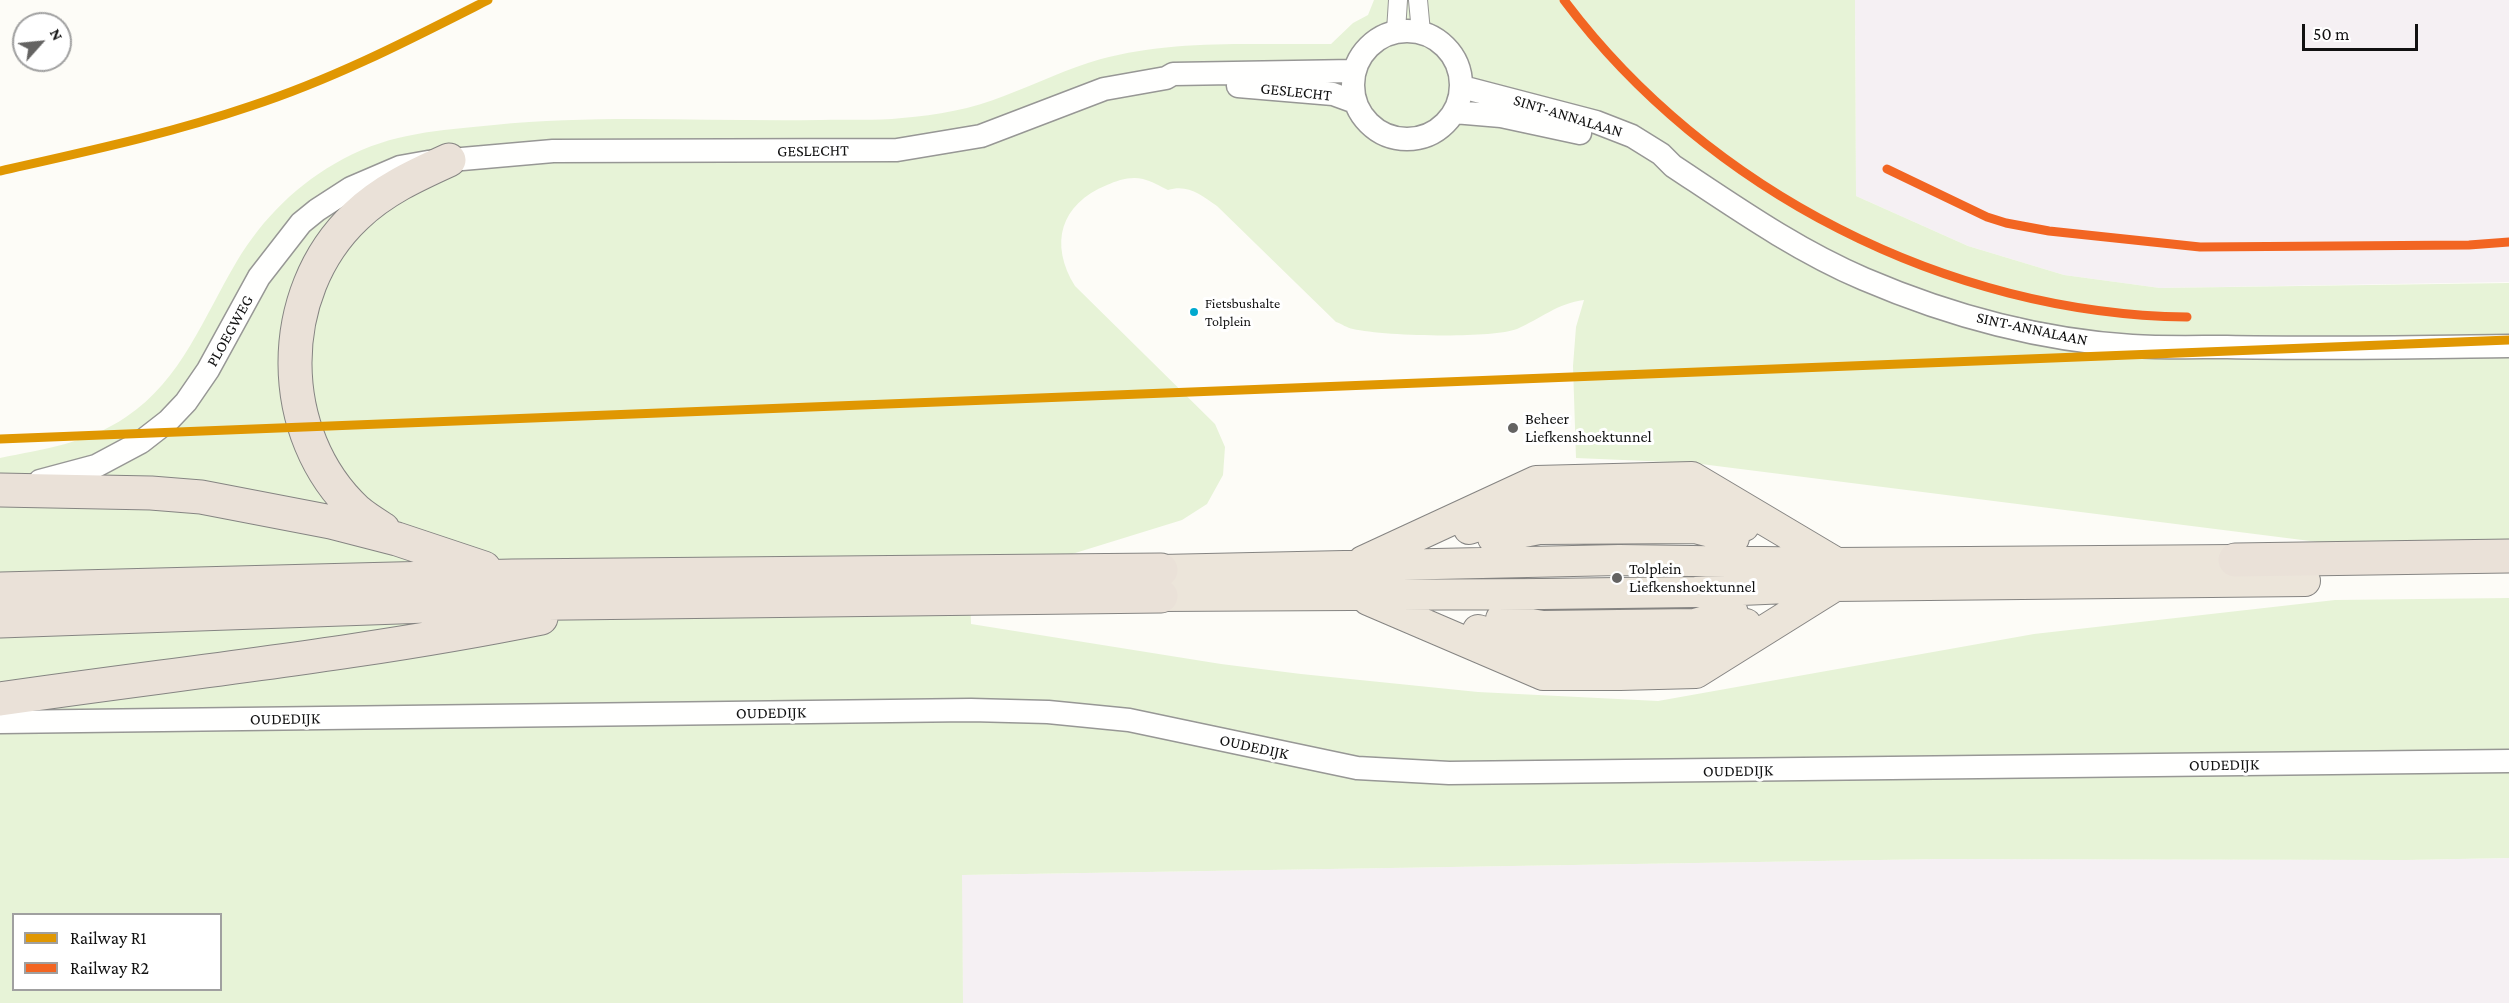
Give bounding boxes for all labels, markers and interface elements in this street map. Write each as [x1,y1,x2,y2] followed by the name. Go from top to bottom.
[12,12,72,72] north arrow
[2305,12,2420,50] scale bar
[2313,24,2350,44] text: 50 m
[47,26,67,43] text: N
[1259,79,1333,105] street label: GESLECHT
[1511,90,1625,142] street label: SINT-ANNALAAN
[777,141,849,161] street label: GESLECHT
[202,292,258,370] street label: PLOEGWEG
[1205,296,1280,328] place label: Fietsbushalte Tolplein
[1188,306,1200,318] marker: Fietsbushalte Tolplein
[1975,308,2089,350] street label: SINT-ANNALAAN
[1525,409,1652,447] place label: Beheer Liefkenshoektunnel
[1506,421,1520,435] marker: Beheer Liefkenshoektunnel
[1629,559,1756,597] place label: Tolplein Liefkenshoektunnel
[1610,571,1624,585] marker: Tolplein Liefkenshoektunnel
[736,703,806,723] street label: OUDEDIJK
[250,709,320,729] street label: OUDEDIJK
[1218,730,1290,764] street label: OUDEDIJK
[2189,755,2259,775] street label: OUDEDIJK
[1703,761,1773,781] street label: OUDEDIJK
[12,913,222,991] legend
[70,928,147,948] text: Railway R1
[70,958,149,978] text: Railway R2

